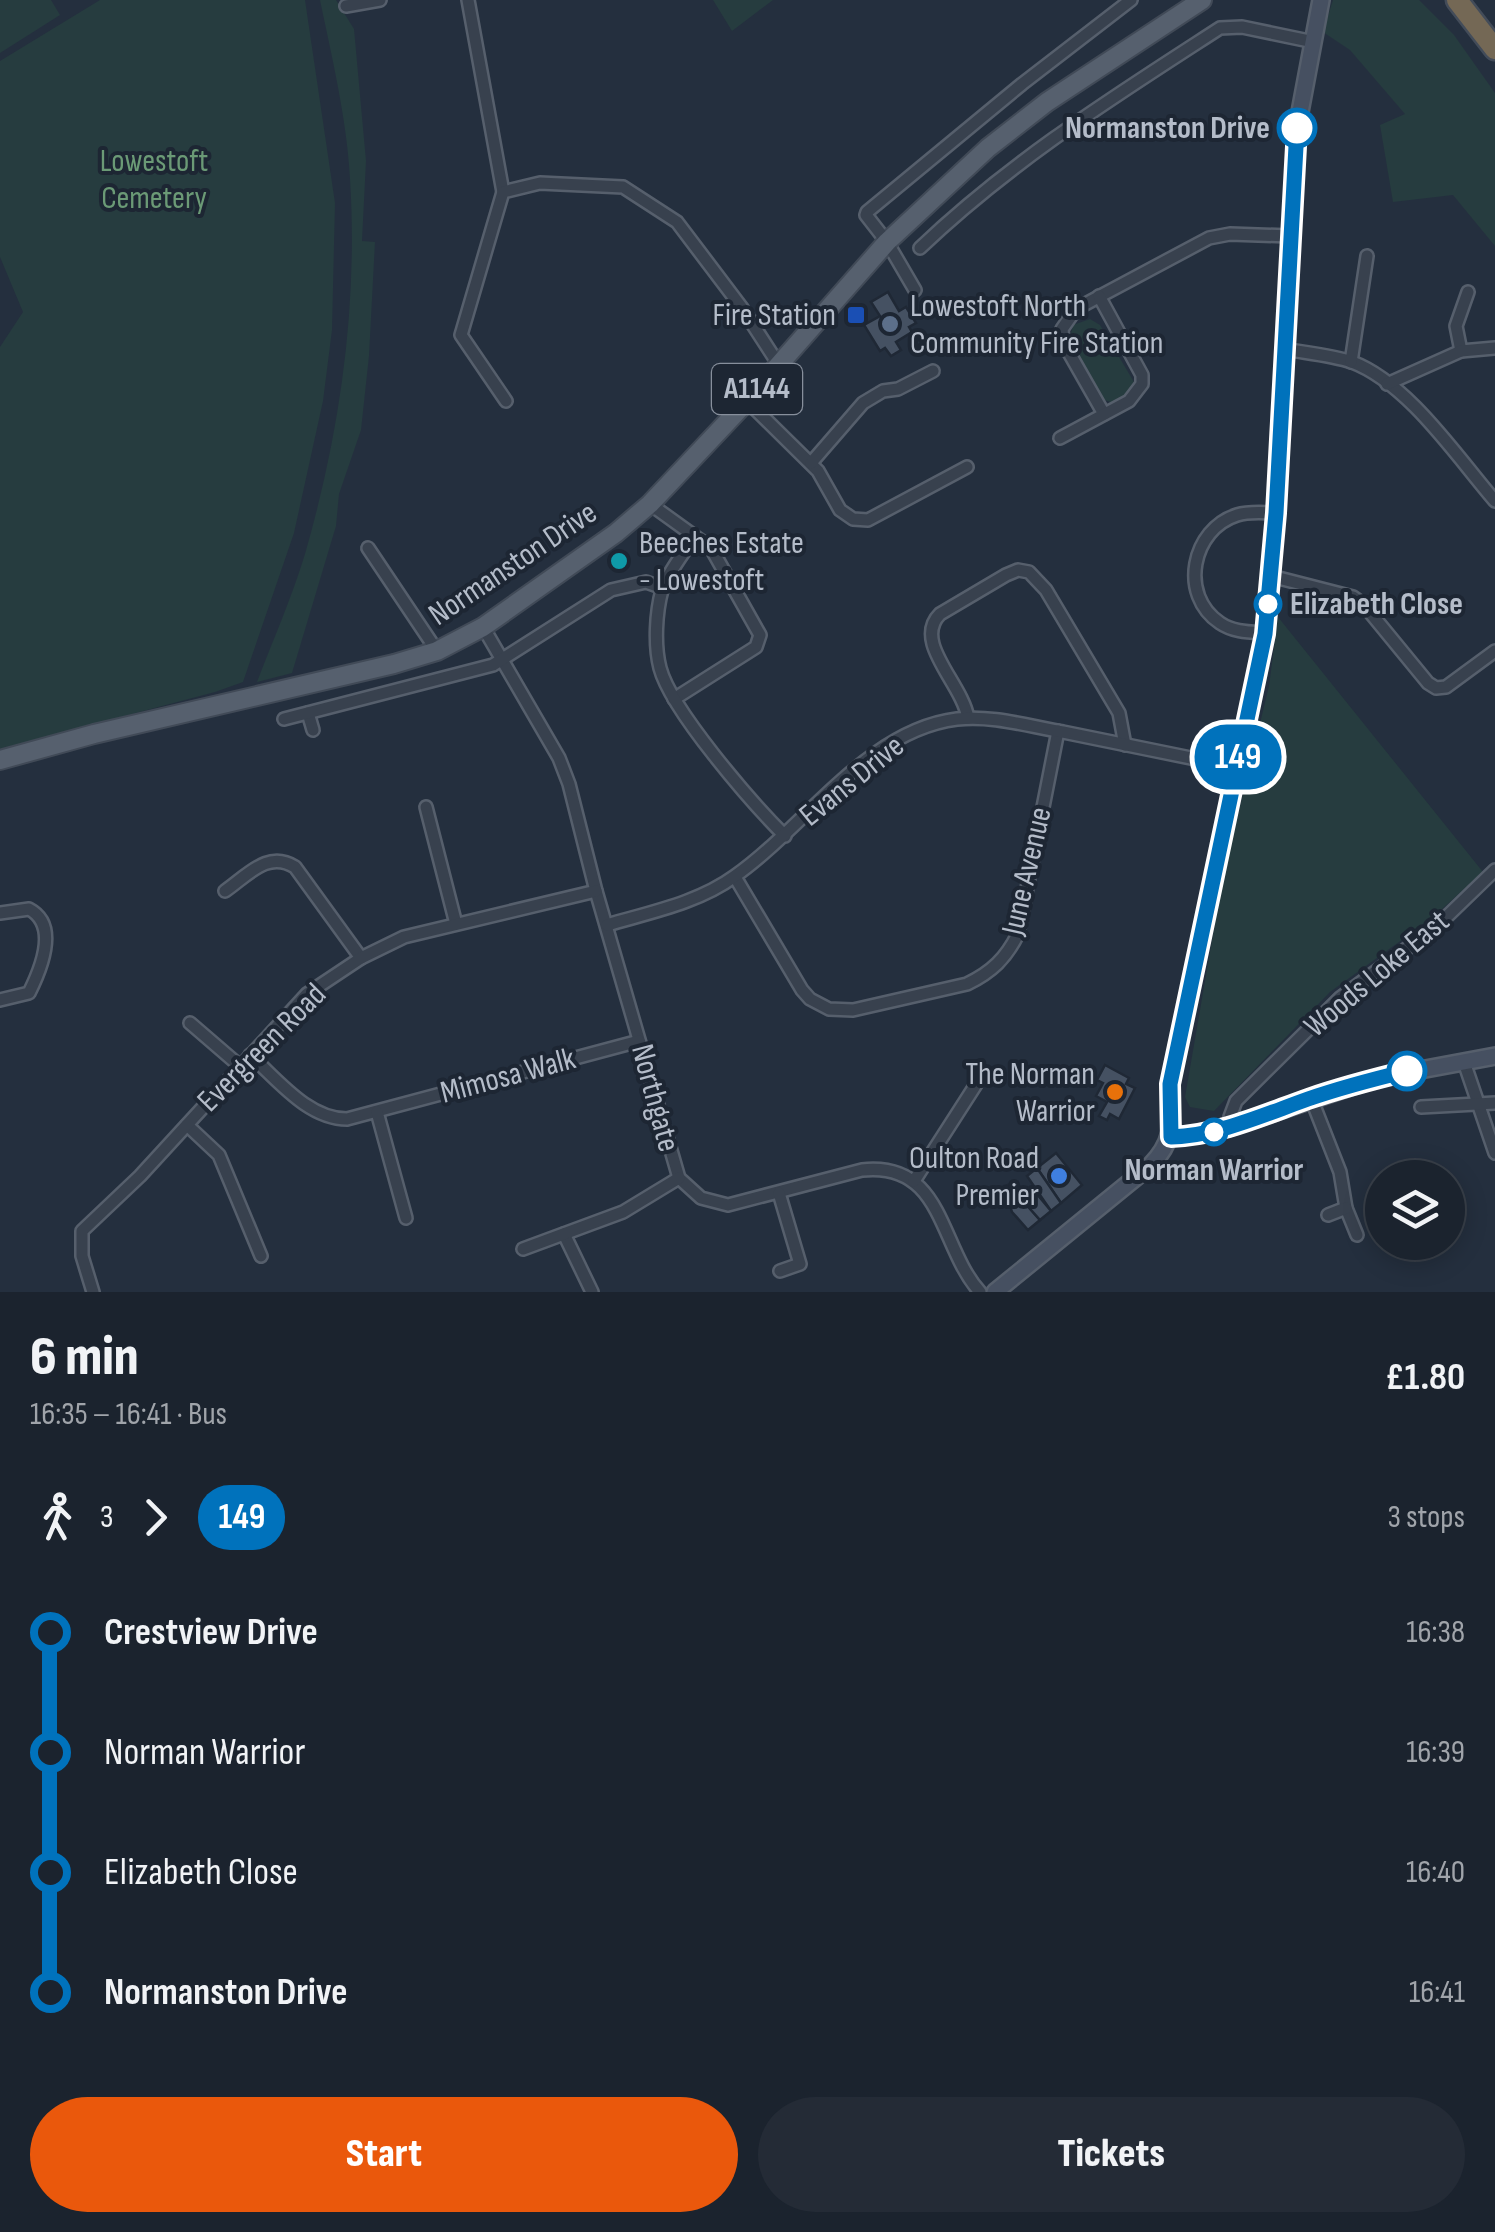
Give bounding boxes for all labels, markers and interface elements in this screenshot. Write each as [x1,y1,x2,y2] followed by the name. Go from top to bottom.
[1065,109,1270,148] place label: Normanston Drive
[1278,109,1316,147] marker: Normanston Drive
[100,142,208,218] park label: Lowestoft Cemetery
[910,287,1163,363] place label: Lowestoft North Community Fire Station
[713,296,836,335] place label: Fire Station
[845,304,867,326] marker: Fire Station
[879,313,901,335] marker: Lowestoft North Community Fire Station
[712,364,802,414] road number: A1144
[422,494,604,634] street label: Normanston Drive
[639,524,804,600] place label: Beeches Estate - Lowestoft
[608,550,630,572] marker: Beeches Estate - Lowestoft
[1290,585,1463,624] place label: Elizabeth Close
[1255,591,1281,617] marker: Elizabeth Close
[1180,724,1296,790] line badge: 149
[792,727,912,835] street label: Evans Drive
[1215,736,1261,779] text: 149
[993,803,1061,940] street label: June Avenue
[1296,902,1458,1046] street label: Woods Loke East
[190,976,334,1120] street label: Evergreen Road
[436,1039,580,1113] street label: Mimosa Walk
[622,1040,688,1156] street label: Northgate
[1388,1052,1426,1090] unlabelled marker
[965,1055,1095,1131] place label: The Norman Warrior
[1104,1081,1126,1103] marker: The Norman Warrior
[1201,1119,1227,1145] marker: Norman Warrior
[909,1139,1039,1215] place label: Oulton Road Premier
[1124,1151,1304,1190] place label: Norman Warrior
[1365,1160,1465,1260] map controls
[1365,1160,1465,1260] button: layers
[1048,1165,1070,1187] marker: Oulton Road Premier
[30,1324,139,1391] text: 6 min
[1385,1355,1465,1400] text: £1.80
[30,1395,227,1434] text: 16:35 – 16:41 · Bus
[30,1490,85,1545] icon: walk
[128,1490,183,1545] icon: forward
[218,1496,265,1539] text: 149
[100,1498,113,1537] text: 3
[1387,1498,1465,1537] text: 3 stops
[104,1610,318,1655] text: Crestview Drive
[1406,1613,1465,1652] text: 16:38
[104,1730,305,1775] text: Norman Warrior
[1406,1733,1465,1772] text: 16:39
[104,1850,298,1895] text: Elizabeth Close
[1406,1853,1465,1892] text: 16:40
[104,1970,348,2015] text: Normanston Drive
[1409,1973,1465,2012] text: 16:41
[30,2097,738,2212] button: Start
[758,2097,1465,2212] button: Tickets

